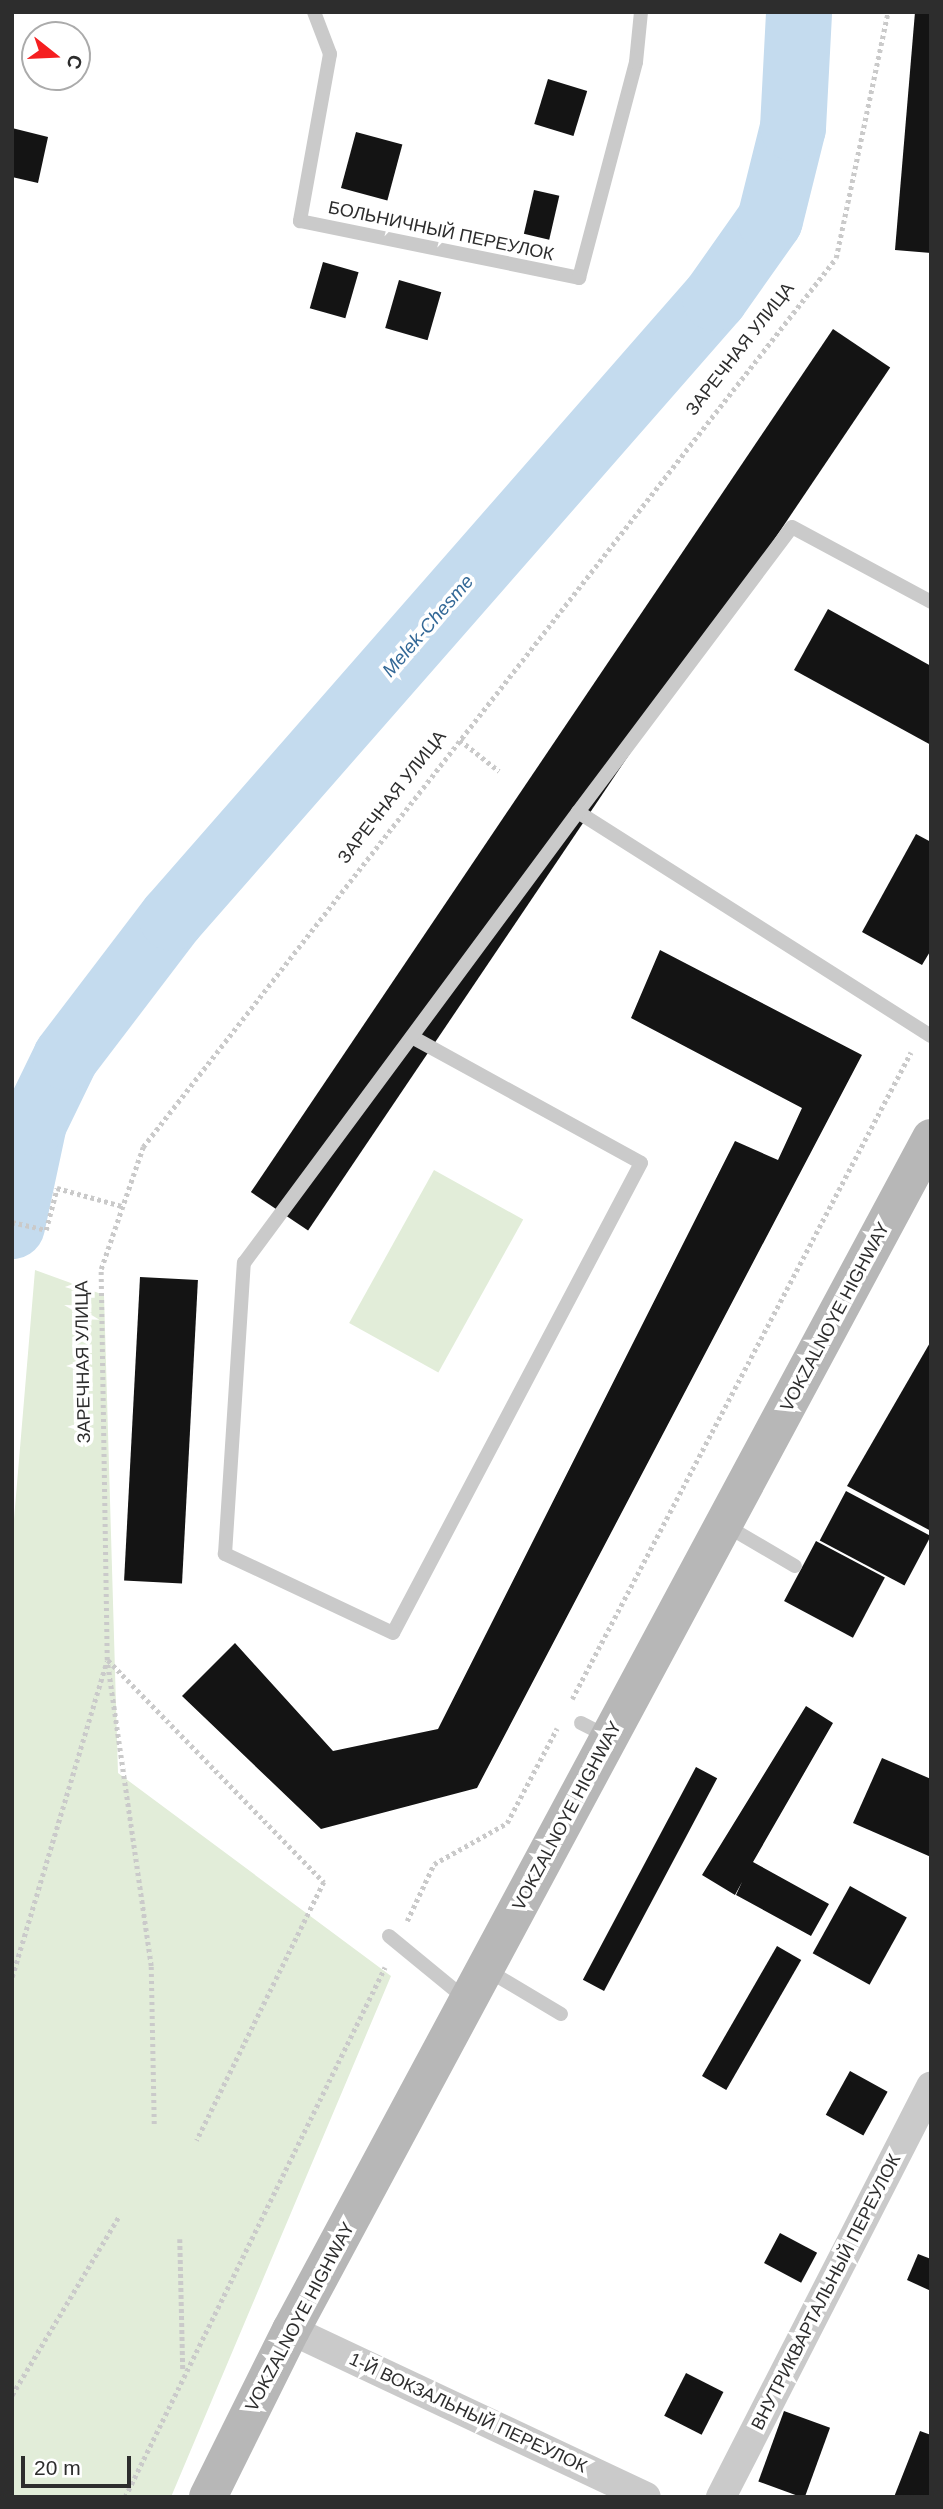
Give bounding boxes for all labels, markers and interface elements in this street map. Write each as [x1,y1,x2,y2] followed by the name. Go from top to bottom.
[21,21,91,91] north arrow
[62,52,87,72] text: С
[326,197,556,265] street label: БОЛЬНИЧНЫЙ ПЕРЕУЛОК
[681,278,799,420] street label: ЗАРЕЧНАЯ УЛИЦА
[377,570,479,682] water label: Melek-Chesme
[333,726,451,868] street label: ЗАРЕЧНАЯ УЛИЦА
[776,1219,894,1415] street label: VOKZALNOYE HIGHWAY
[71,1280,95,1444] street label: ЗАРЕЧНАЯ УЛИЦА
[508,1718,626,1914] street label: VOKZALNOYE HIGHWAY
[747,2150,905,2434] street label: ВНУТРИКВАРТАЛЬНЫЙ ПЕРЕУЛОК
[241,2219,359,2415] street label: VOKZALNOYE HIGHWAY
[346,2348,590,2478] street label: 1-Й ВОКЗАЛЬНЫЙ ПЕРЕУЛОК
[24,2442,135,2486] scale bar
[34,2456,81,2479] text: 20 m

